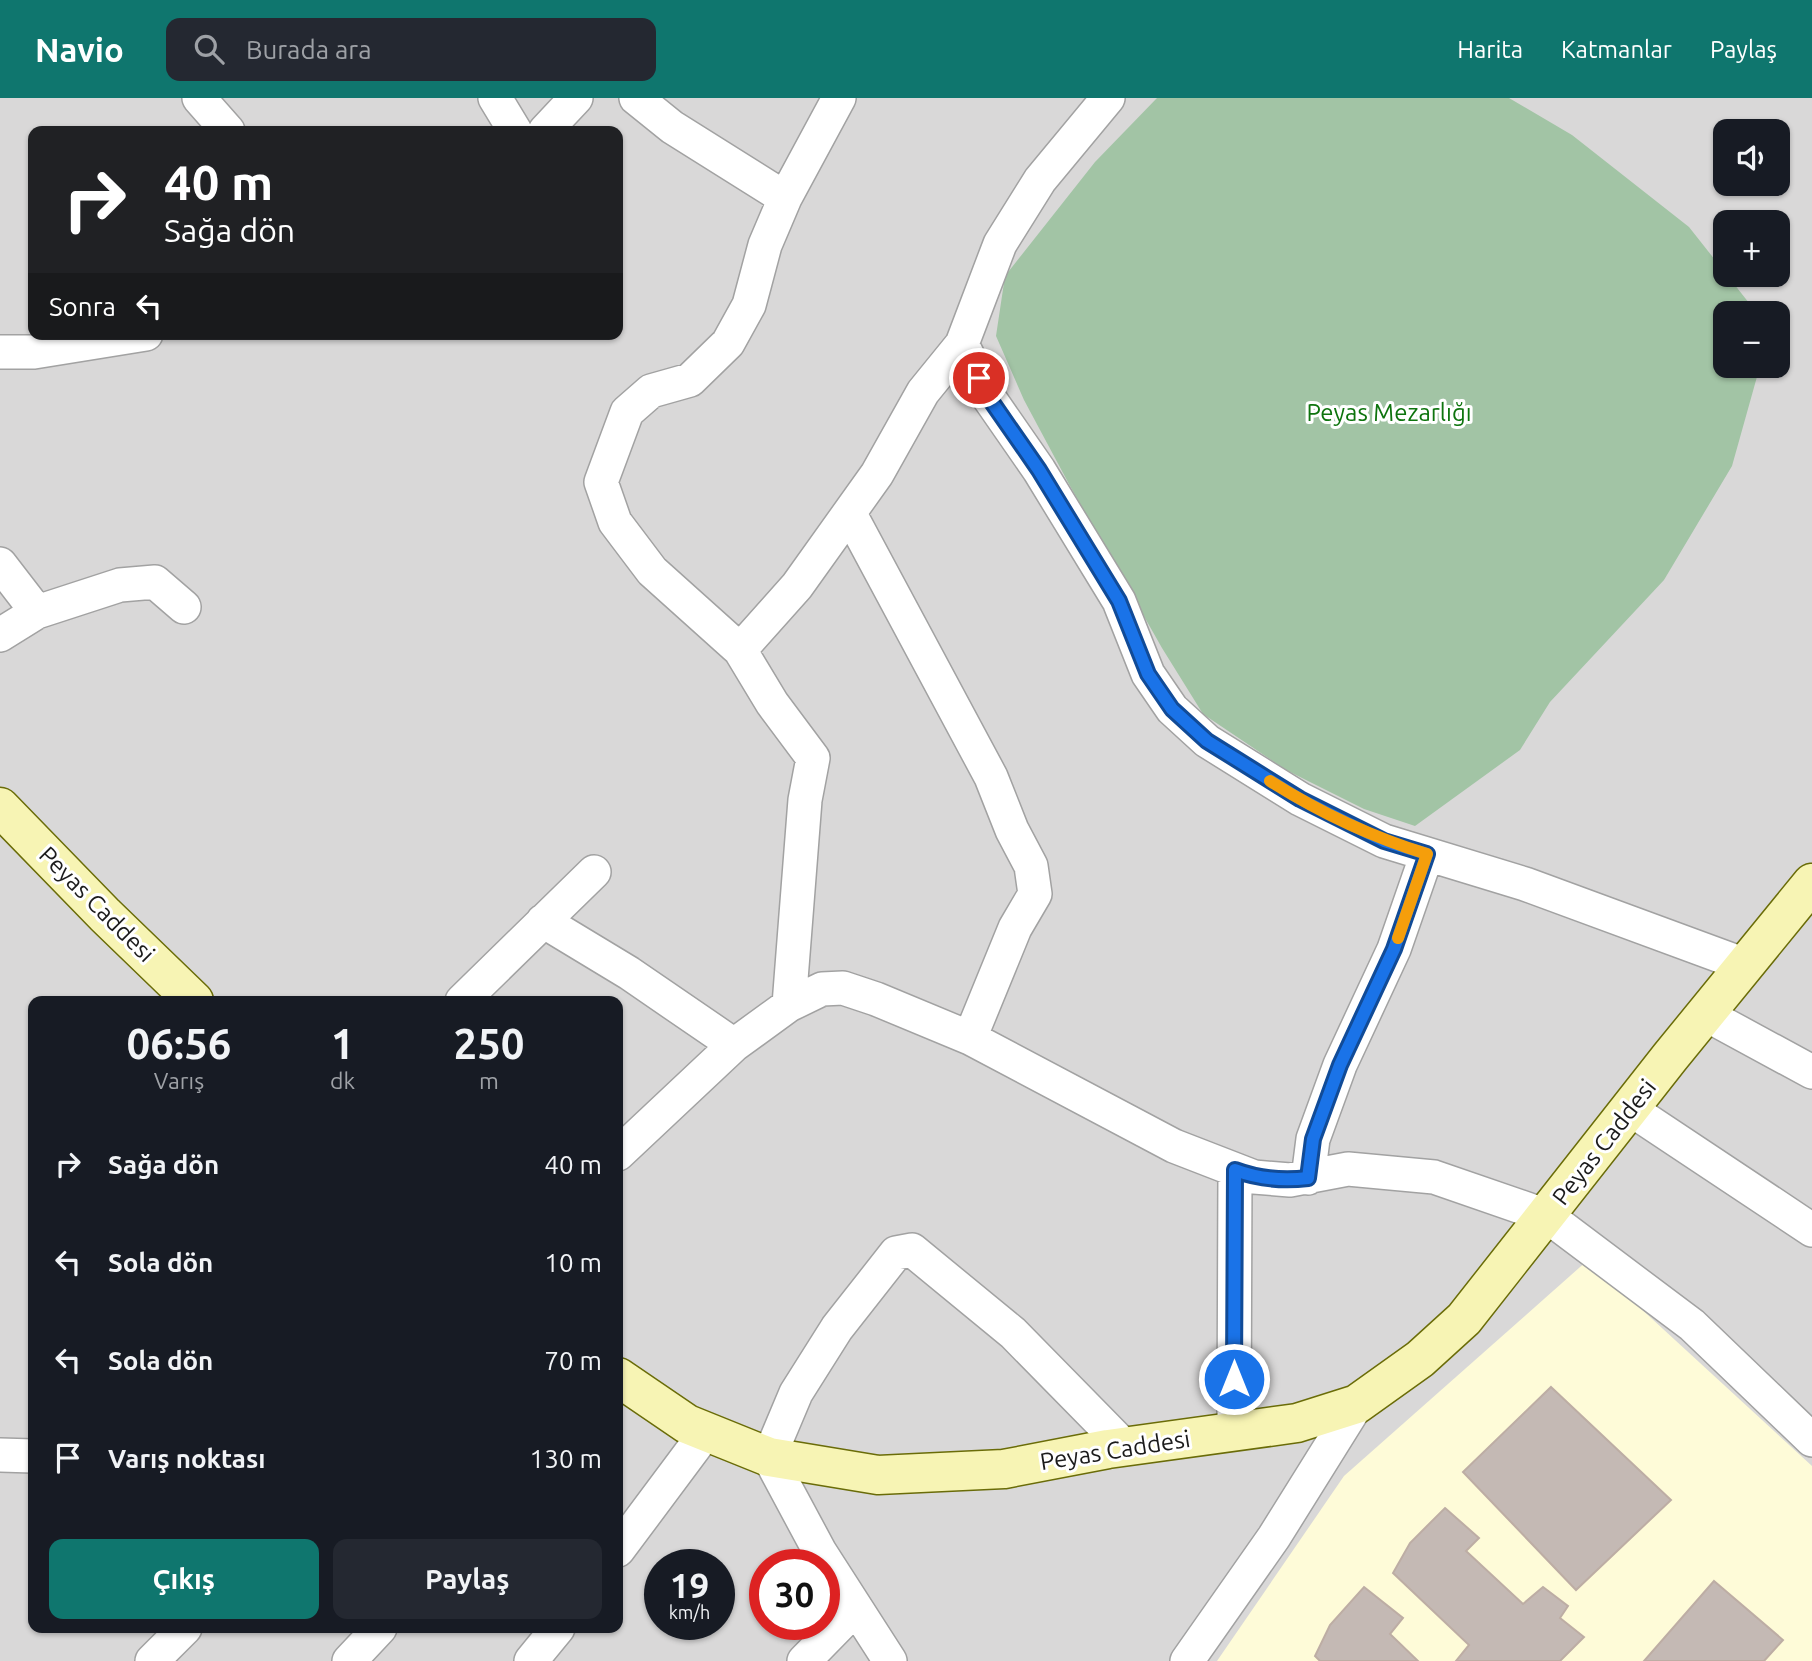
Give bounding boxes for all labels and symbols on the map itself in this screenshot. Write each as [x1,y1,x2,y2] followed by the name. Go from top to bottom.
[949,348,1009,408] pin
[1306,399,1472,426] park label: Peyas Mezarlığı
[34,841,160,967] street label: Peyas Caddesi
[1547,1074,1661,1210] street label: Peyas Caddesi
[1197,1342,1271,1416] position arrow
[1038,1425,1192,1475] street label: Peyas Caddesi
[749,1549,840,1640] speed limit sign: 30

